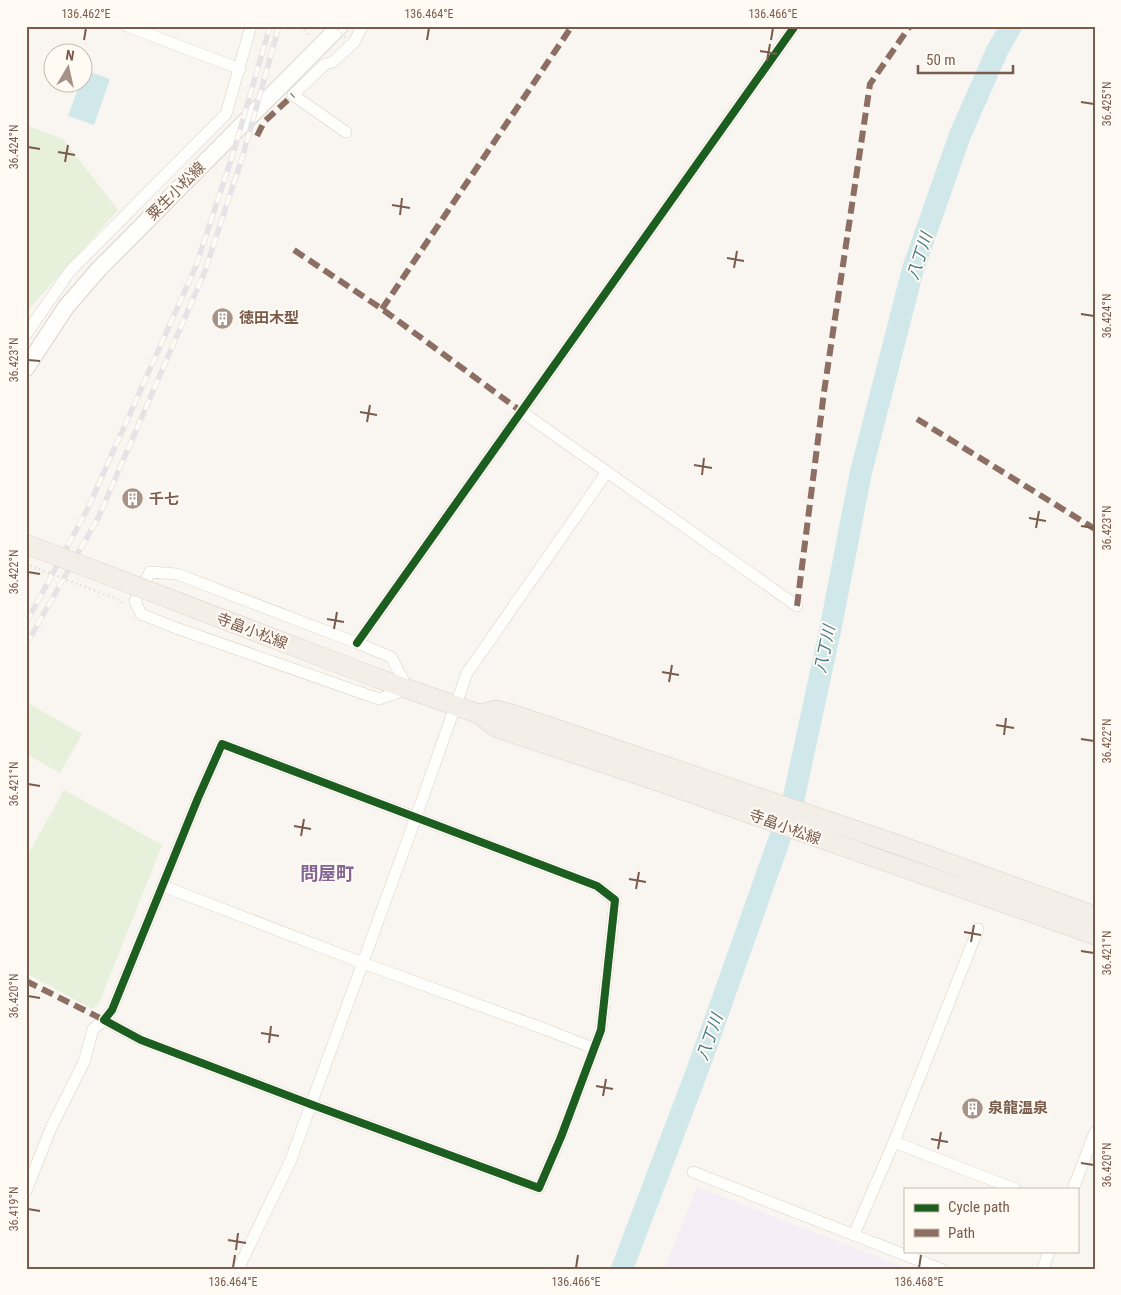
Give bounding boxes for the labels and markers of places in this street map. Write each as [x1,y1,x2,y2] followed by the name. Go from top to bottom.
[211,306,235,330] building icon: 徳田木型
[239,309,299,327] place label: 徳田木型
[121,487,145,511] building icon: 千七
[149,490,179,508] place label: 千七
[960,1096,984,1120] building icon: 泉龍温泉
[988,1099,1048,1117] place label: 泉龍温泉

